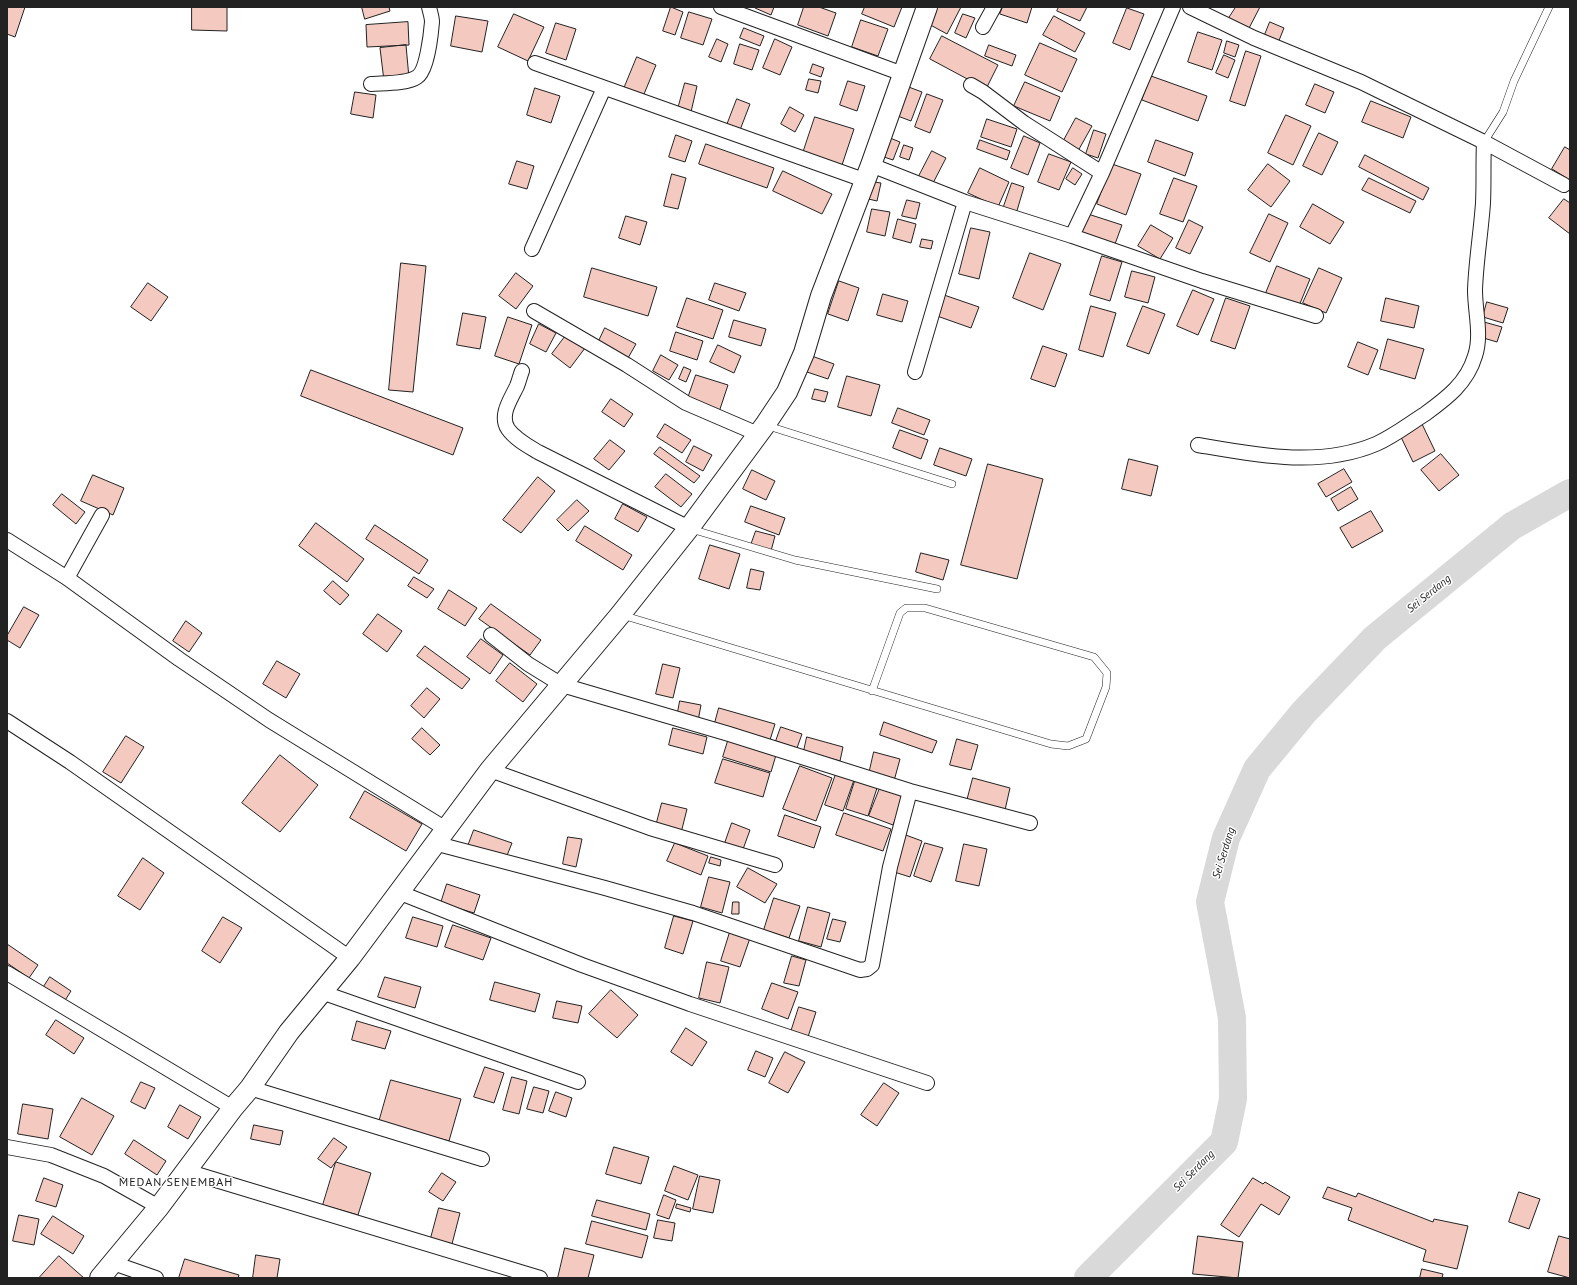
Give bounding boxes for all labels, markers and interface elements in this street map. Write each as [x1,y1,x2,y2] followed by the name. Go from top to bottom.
[1404,572,1454,616] water label: Sei Serdang
[1210,826,1238,880] water label: Sei Serdang
[1171,1148,1217,1194] water label: Sei Serdang
[119,1176,233,1190] district label: MEDAN SENEMBAH

